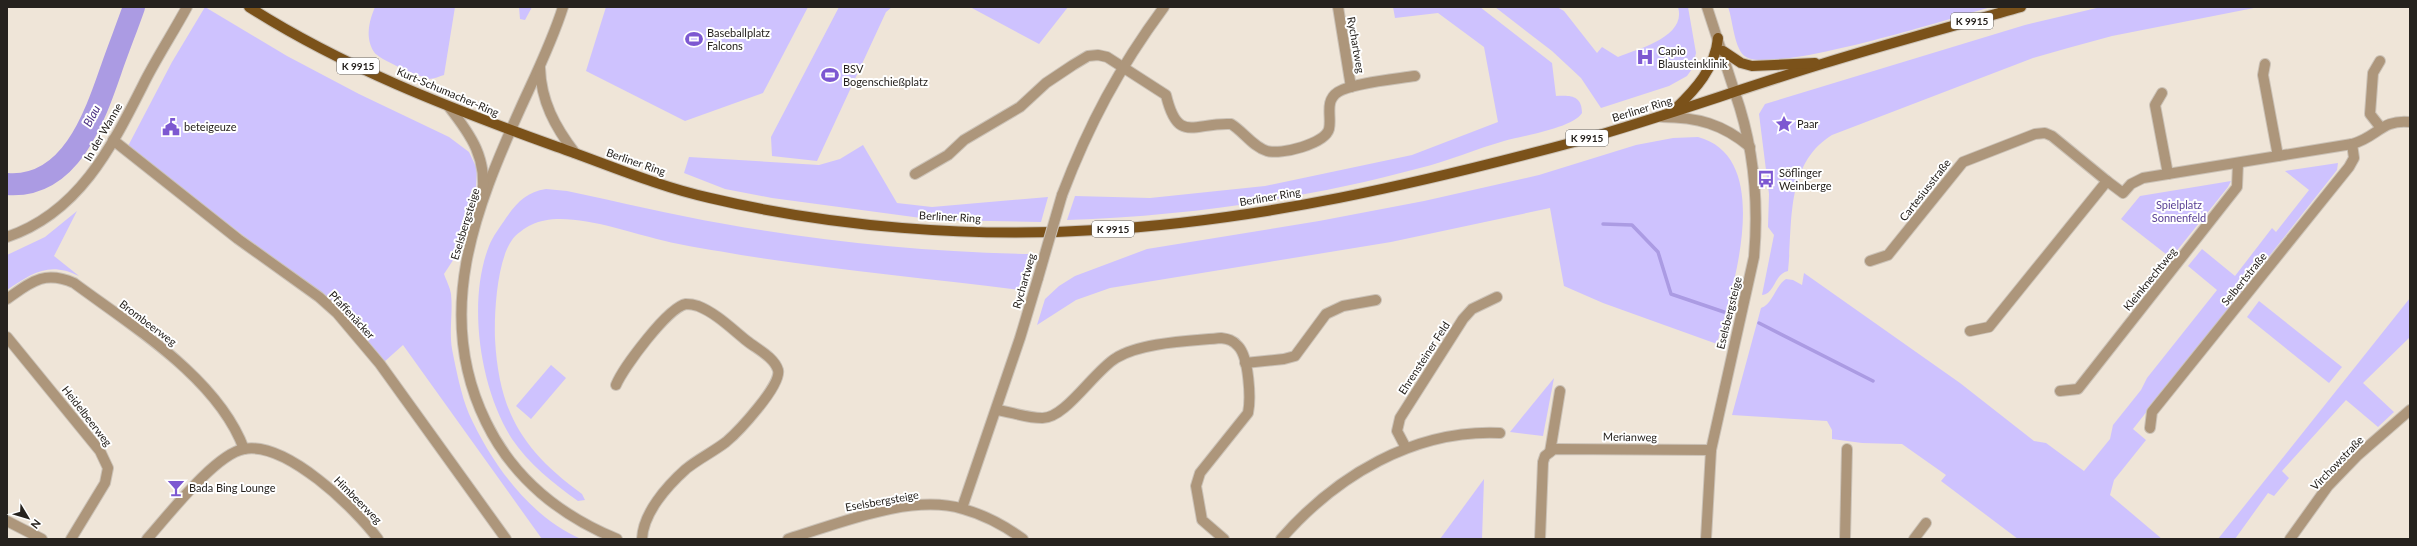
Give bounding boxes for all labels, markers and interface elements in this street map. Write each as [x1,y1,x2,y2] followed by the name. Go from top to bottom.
[1951,13,1993,29] road number: K 9915
[1345,16,1368,74] street label: Rychartweg
[707,26,770,52] place label: Baseballplatz Falcons
[684,29,704,49] sports icon: Baseballplatz Falcons
[1658,44,1728,70] place label: Capio Blausteinklinik
[1635,47,1655,67] hospital icon: Capio Blausteinklinik
[337,58,379,74] road number: K 9915
[843,62,928,88] place label: BSV Bogenschießplatz
[395,64,501,119] street label: Kurt-Schumacher-Ring
[820,65,840,85] sports icon: BSV Bogenschießplatz
[1610,93,1674,124] street label: Berliner Ring
[81,100,124,163] street label: In der Wanne
[80,102,103,129] water label: Blau
[1774,114,1794,134] place icon: Paar
[161,117,181,137] public building icon: beteigeuze
[1797,117,1818,130] place label: Paar
[184,120,237,133] place label: beteigeuze
[1566,130,1608,146] road number: K 9915
[605,145,668,178] street label: Berliner Ring
[1896,156,1953,223] street label: Cartesiusstraße
[1779,166,1832,192] place label: Söflinger Weinberge
[1756,169,1776,189] bus stop icon: Söflinger Weinberge
[1238,185,1302,208] street label: Berliner Ring
[447,186,482,261] street label: Eselsbergsteige
[2152,198,2206,224] park label: Spielplatz Sonnenfeld
[919,208,982,225] street label: Berliner Ring
[1092,221,1134,237] road number: K 9915
[2120,244,2179,313] street label: Kleinknechtweg
[2218,249,2269,308] street label: Selbertstraße
[1009,251,1038,310] street label: Rychartweg
[1713,275,1744,351] street label: Eselsbergsteige
[327,288,378,341] street label: Pfaffenäcker
[117,297,180,348] street label: Brombeerweg
[1395,319,1452,397] street label: Ehrensteiner Feld
[60,383,115,449] street label: Heidelbeerweg
[1603,430,1657,443] street label: Merianweg
[2308,433,2366,492] street label: Virchowstraße
[332,473,385,526] street label: Himbeerweg
[166,478,186,498] bar icon: Bada Bing Lounge
[189,481,276,494] place label: Bada Bing Lounge
[844,488,920,513] street label: Eselsbergsteige
[8,498,48,538] north arrow
[29,517,44,532] text: N

